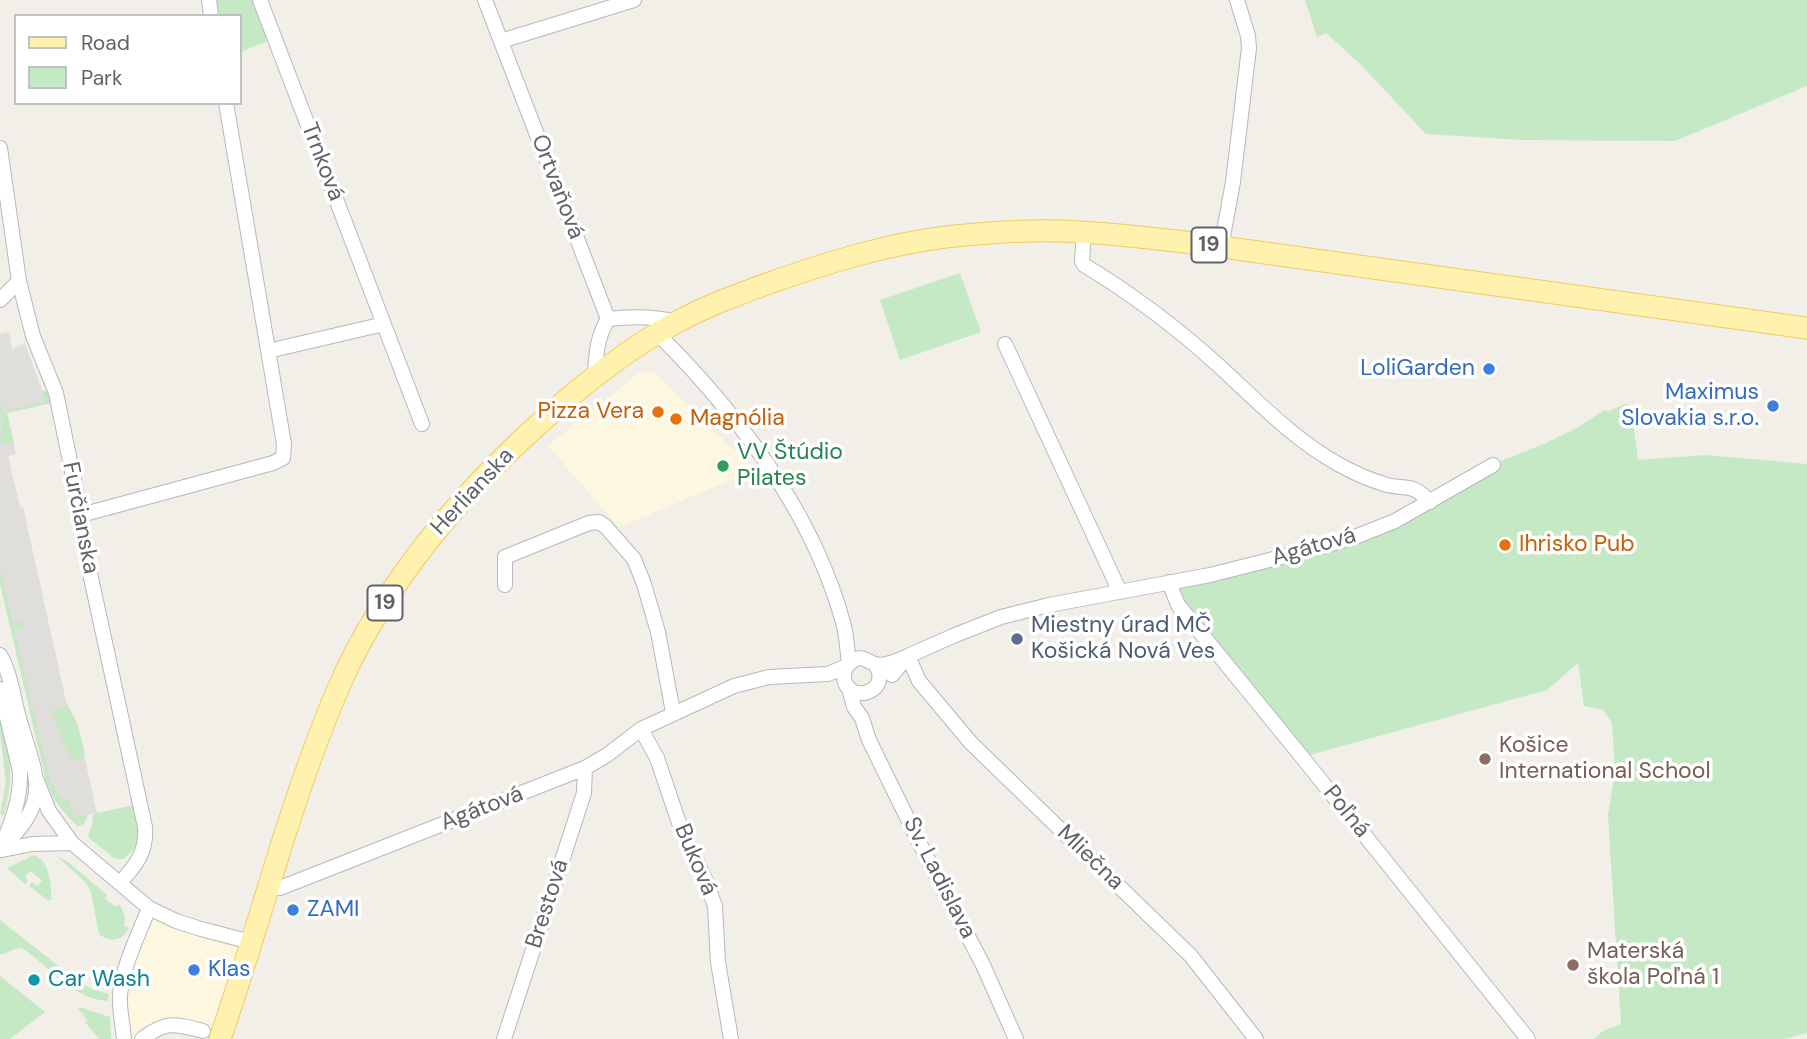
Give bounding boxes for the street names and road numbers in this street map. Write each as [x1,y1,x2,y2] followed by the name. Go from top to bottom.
[295,119,349,205] street label: Trnková
[524,131,590,243] street label: Ortvaňová
[1192,228,1226,262] road number: 19
[426,443,520,541] street label: Herlianska
[56,460,104,576] street label: Furčianska
[1269,522,1359,572] street label: Agátová
[368,586,402,620] road number: 19
[1317,780,1375,844] street label: Poľná
[437,781,527,837] street label: Agátová
[897,813,981,943] street label: Sv. Ladislava
[668,820,722,900] street label: Buková
[1051,820,1129,896] street label: Mliečna
[521,856,575,952] street label: Brestová

